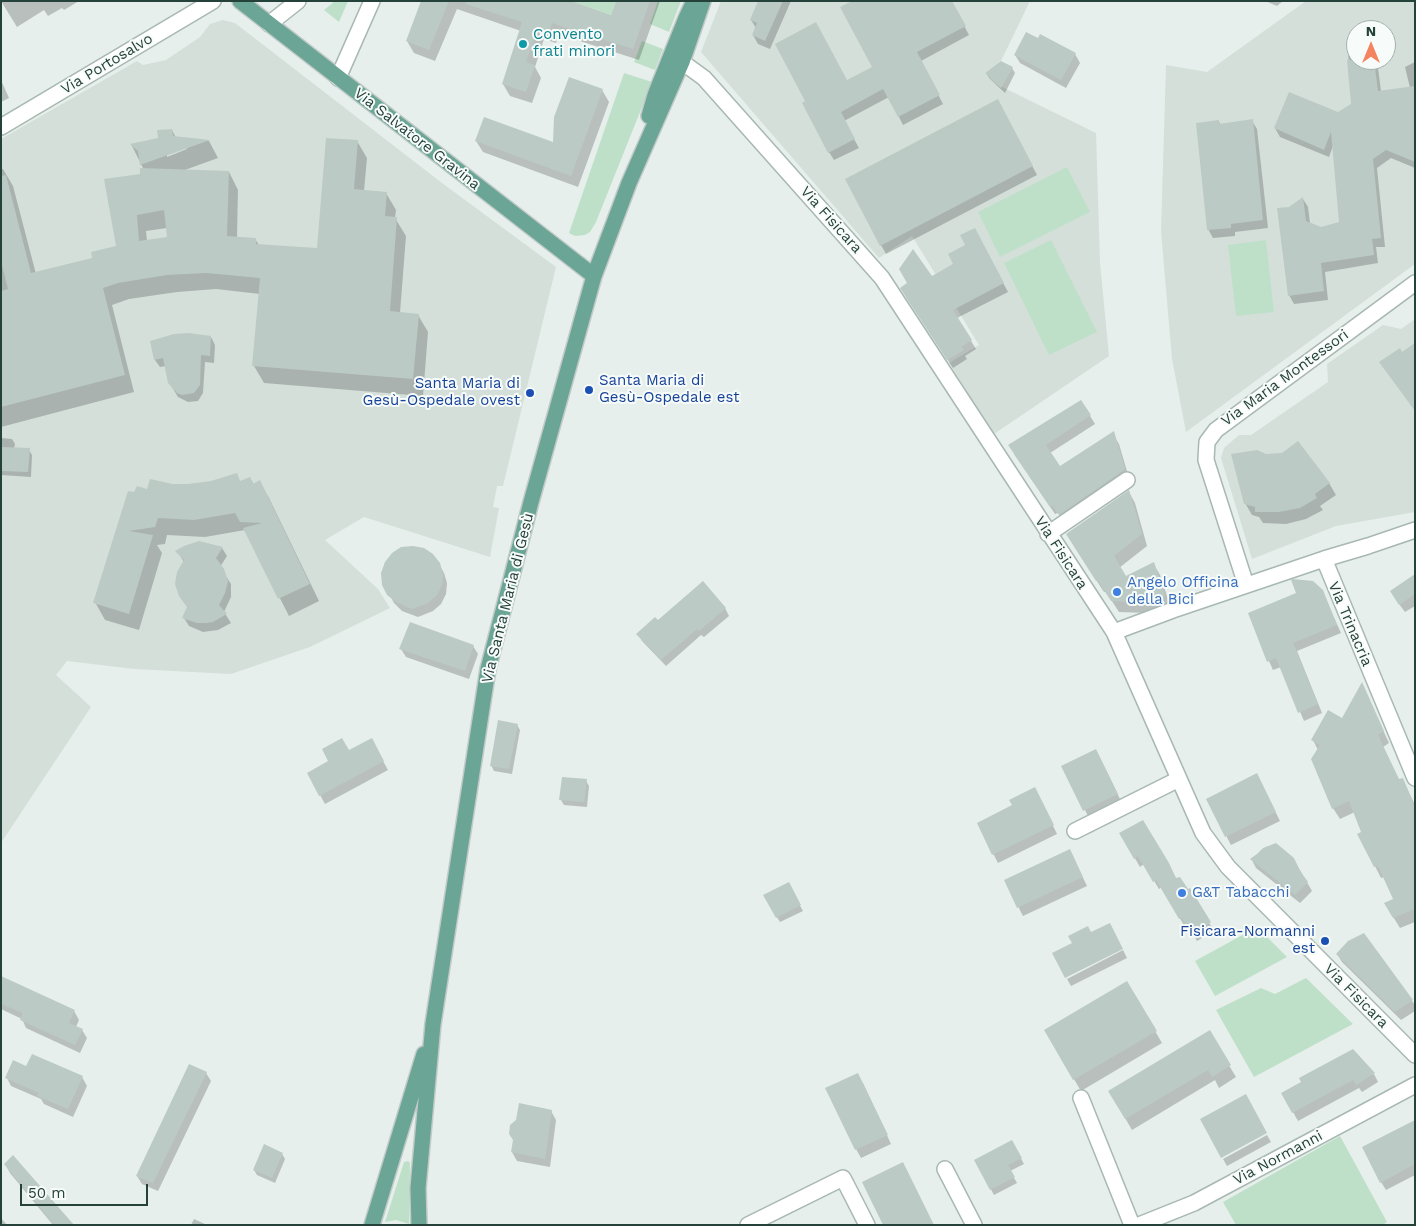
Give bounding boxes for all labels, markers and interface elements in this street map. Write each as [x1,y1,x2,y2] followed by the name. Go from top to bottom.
[1346,20,1396,70] north arrow
[1366,23,1376,39] text: N
[533,26,615,61] place label: Convento frati minori
[58,30,156,98] street label: Via Portosalvo
[517,38,529,50] marker: Convento frati minori
[350,84,484,194] street label: Via Salvatore Gravina
[796,183,866,257] street label: Via Fisicara
[1218,326,1352,430] street label: Via Maria Montessori
[599,372,740,407] place label: Santa Maria di Gesù-Ospedale est
[363,375,520,410] place label: Santa Maria di Gesù-Ospedale ovest
[583,384,595,396] marker: Santa Maria di Gesù-Ospedale est
[524,387,536,399] marker: Santa Maria di Gesù-Ospedale ovest
[478,511,538,685] street label: Via Santa Maria di Gesù
[1031,513,1091,593] street label: Via Fisicara
[1127,574,1239,609] place label: Angelo Officina della Bici
[1324,579,1376,669] street label: Via Trinacria
[1111,586,1123,598] marker: Angelo Officina della Bici
[1192,884,1289,902] place label: G&T Tabacchi
[1176,887,1188,899] marker: G&T Tabacchi
[1180,923,1315,958] place label: Fisicara-Normanni est
[1319,935,1331,947] marker: Fisicara-Normanni est
[1320,960,1392,1032] street label: Via Fisicara
[1230,1127,1326,1189] street label: Via Normanni
[22,1174,150,1206] scale bar
[28,1184,65,1202] text: 50 m

